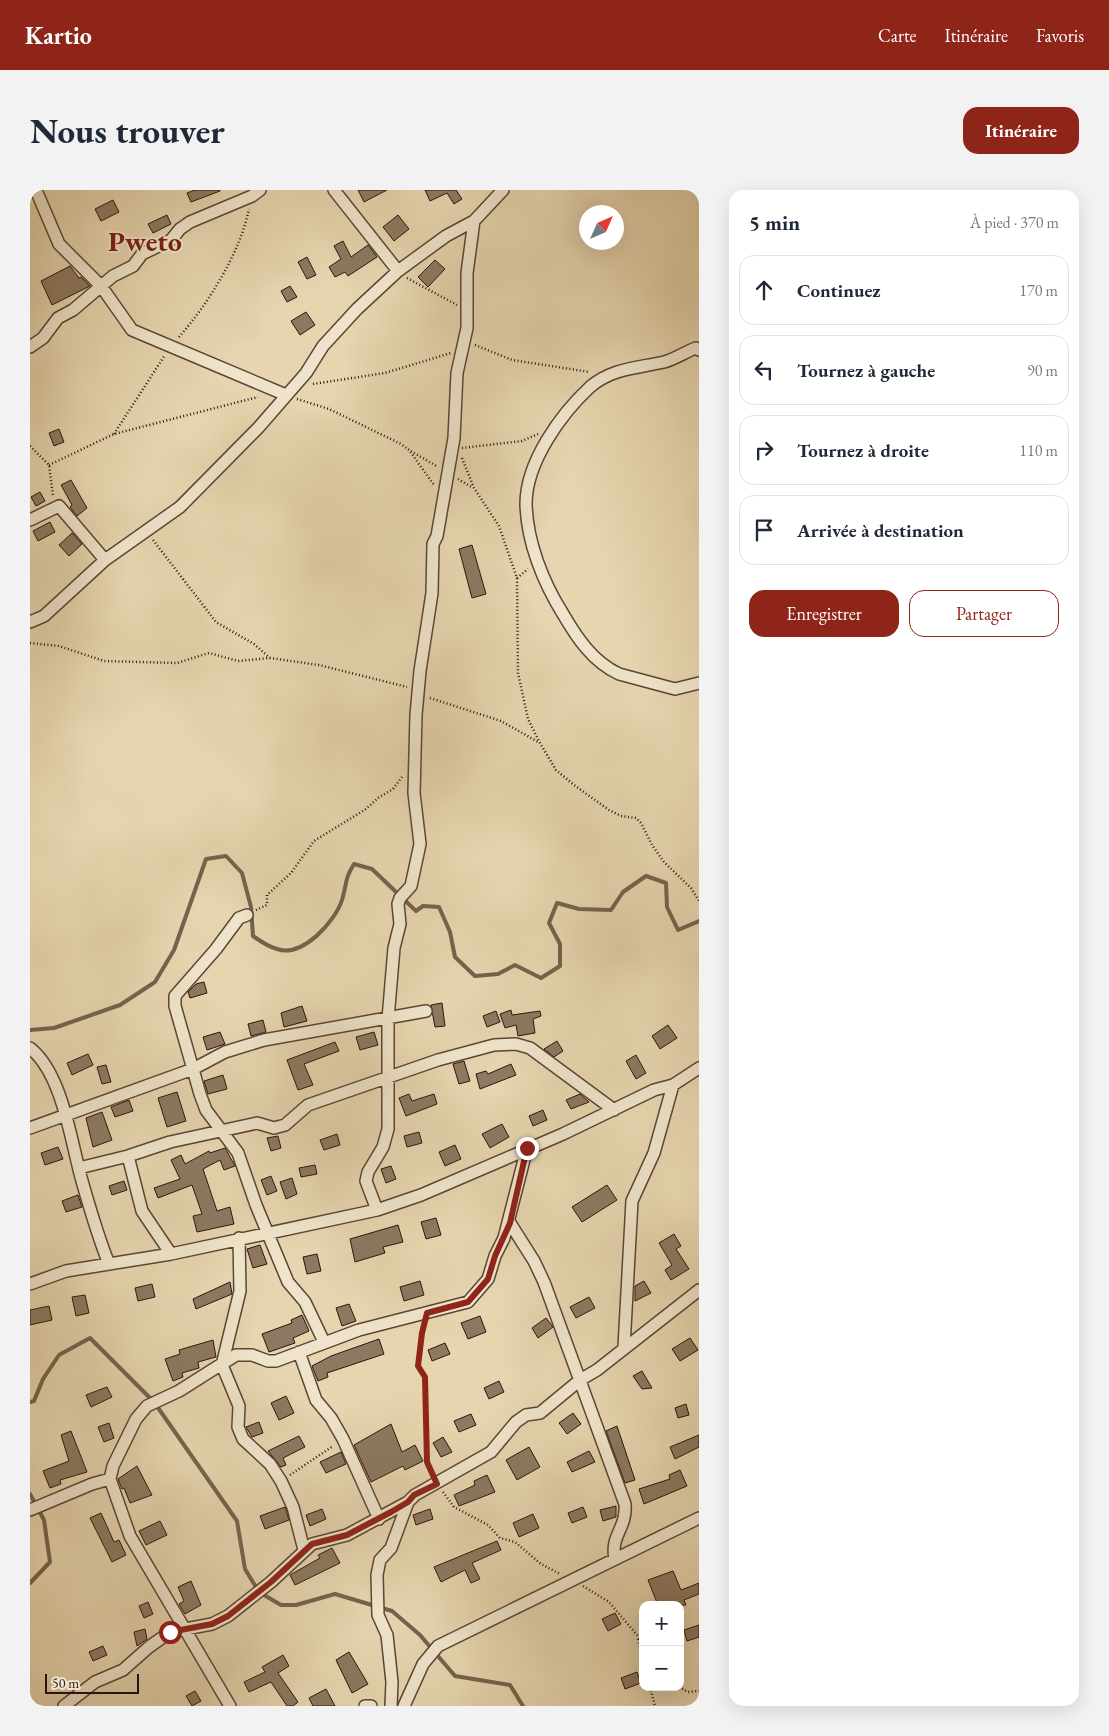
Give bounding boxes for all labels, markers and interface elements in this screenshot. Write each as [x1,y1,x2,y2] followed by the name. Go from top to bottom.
[25,20,92,51] text: Kartio
[878,24,917,47] text: Carte
[945,24,1008,47] text: Itinéraire
[1036,24,1084,47] text: Favoris
[963,107,1079,154] button: Itinéraire
[30,108,225,153] text: Nous trouver
[579,205,624,250] north arrow
[749,209,800,236] text: 5 min
[970,212,1059,233] text: À pied · 370 m
[108,223,182,259] district label: Pweto
[750,276,778,304] icon: ahead
[797,278,881,303] text: Continuez
[1019,280,1058,301] text: 170 m
[750,356,778,384] icon: left
[797,358,935,383] text: Tournez à gauche
[1027,360,1058,381] text: 90 m
[750,436,778,464] icon: right
[797,438,929,463] text: Tournez à droite
[1019,440,1058,461] text: 110 m
[750,516,778,544] icon: arrive
[797,518,964,543] text: Arrivée à destination
[749,590,899,637] button: Enregistrer
[909,590,1059,637] button: Partager
[516,1137,539,1160] route end
[639,1601,684,1691] map controls
[639,1601,684,1646] button: +
[159,1621,182,1644] route start
[639,1646,684,1691] button: −
[45,1671,139,1694] scale bar
[52,1674,79,1692] text: 50 m

